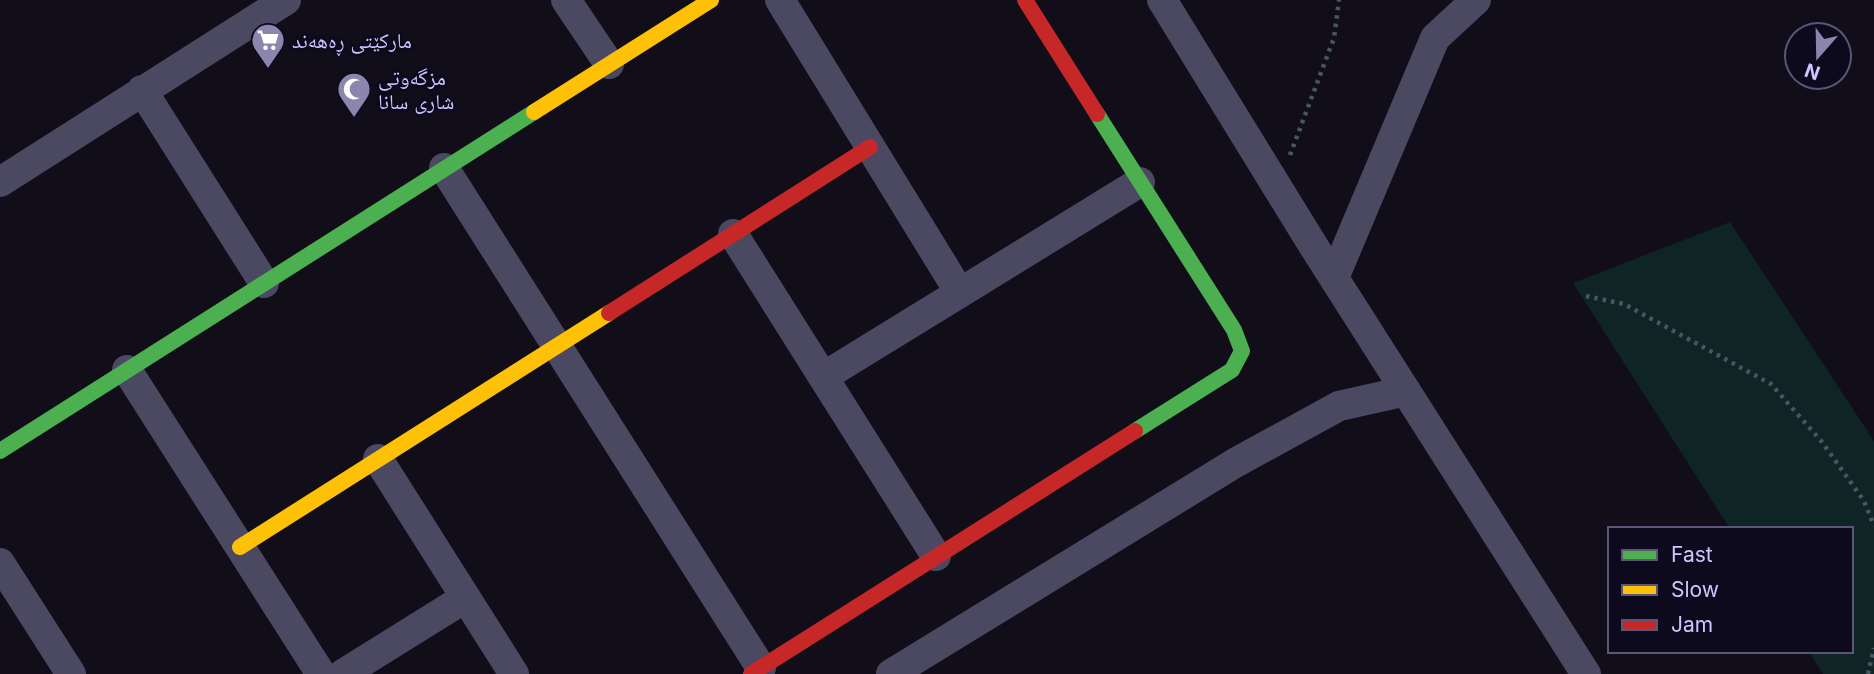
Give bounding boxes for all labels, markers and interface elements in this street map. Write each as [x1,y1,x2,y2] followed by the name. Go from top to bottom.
[249,21,287,70] supermarket icon: مارکێتی ڕەهەند
[1783,21,1853,91] north arrow
[292,28,412,57] place label: مارکێتی ڕەهەند
[1802,58,1823,85] text: N
[378,65,454,114] place label: مزگەوتی شاری سانا
[335,70,373,119] mosque icon: مزگەوتی شاری سانا
[1608,527,1853,653] legend
[1671,542,1713,567] text: Fast
[1671,577,1719,602] text: Slow
[1671,612,1713,637] text: Jam

